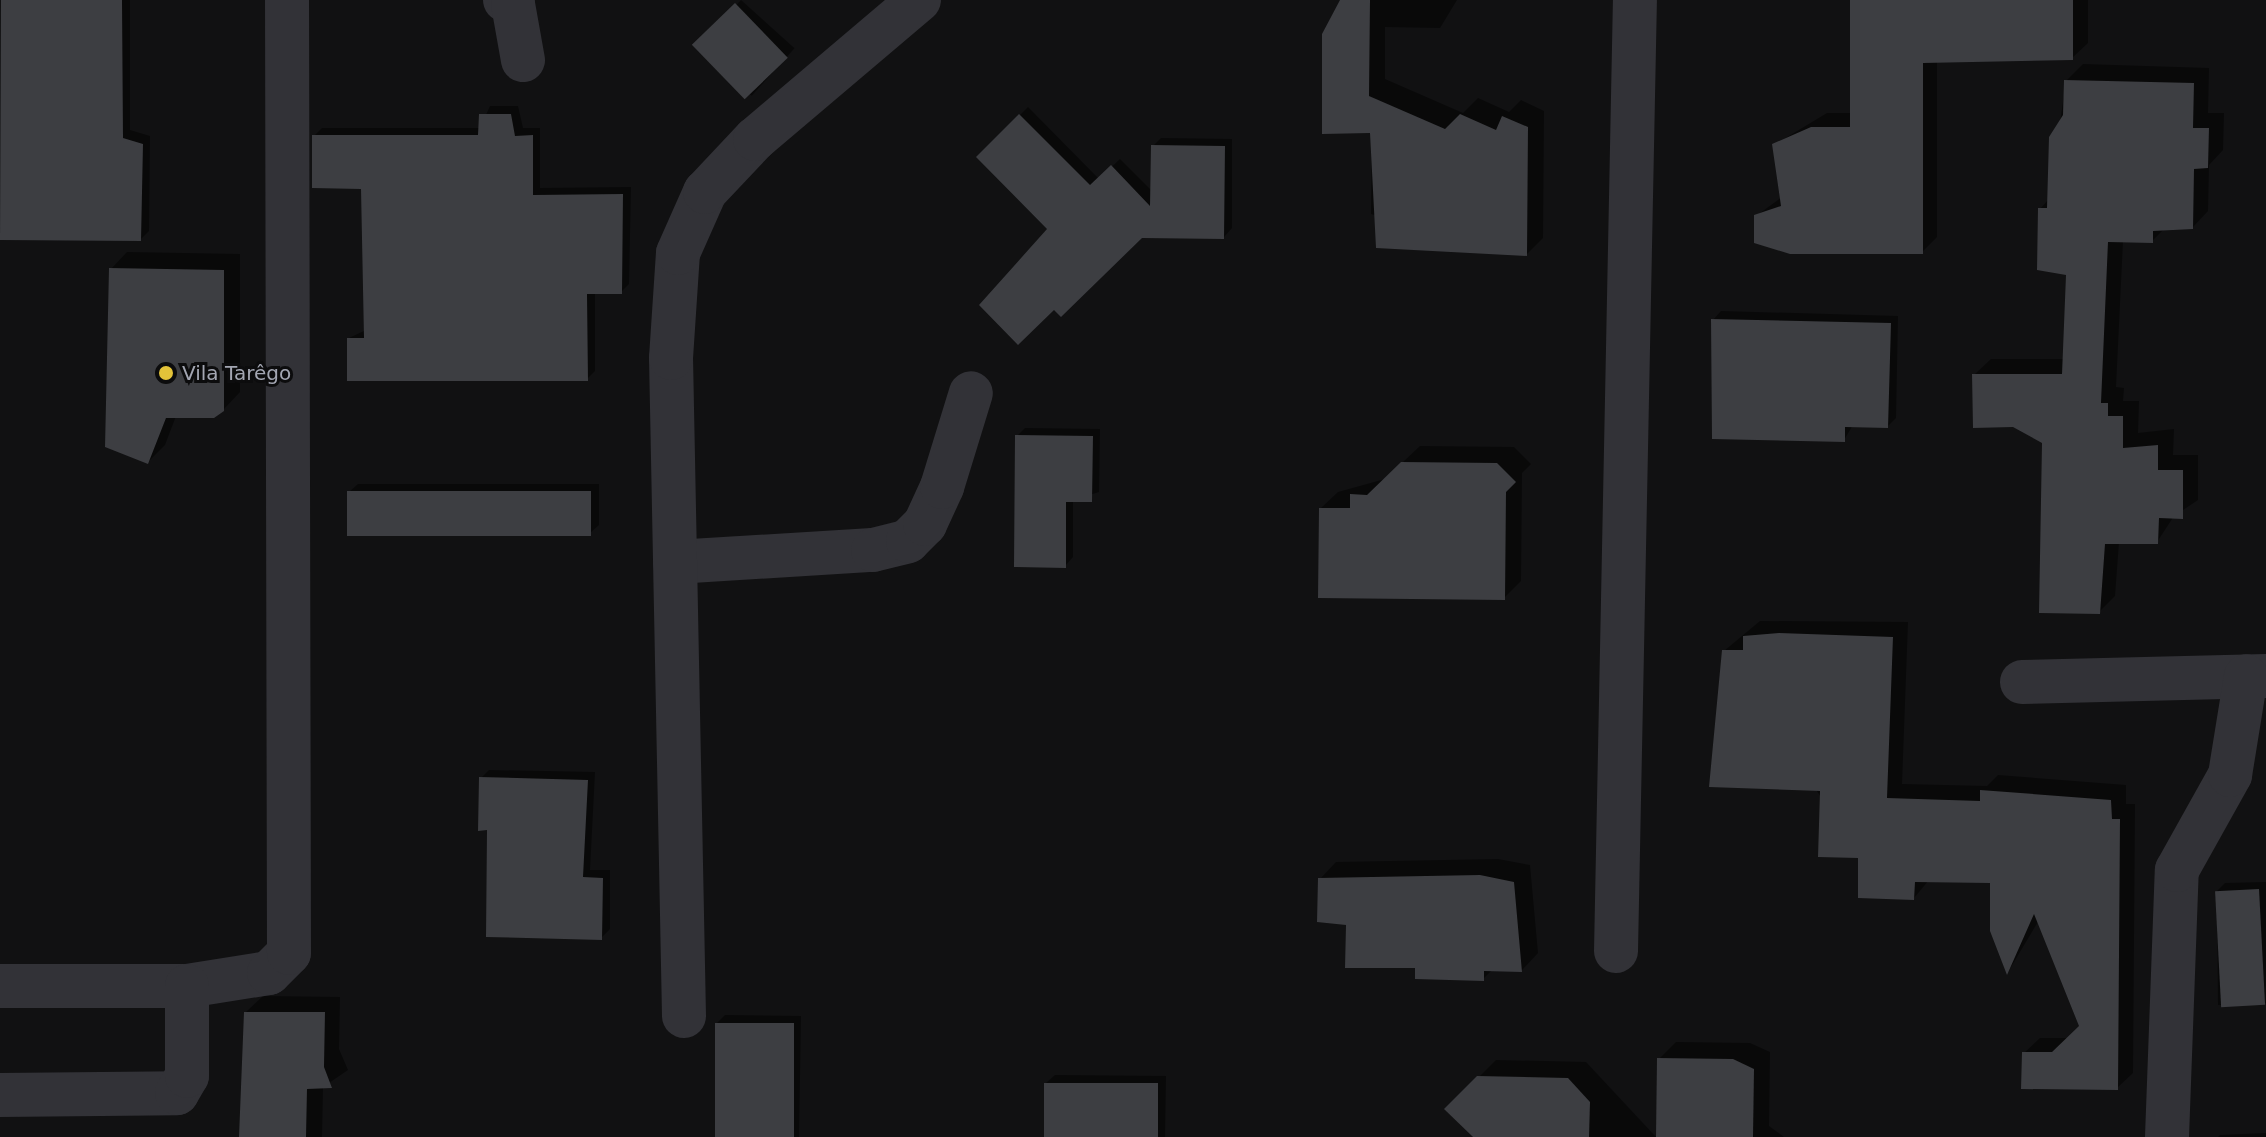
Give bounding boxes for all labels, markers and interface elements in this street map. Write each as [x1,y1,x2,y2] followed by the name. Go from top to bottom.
[182,361,291,385] place label: Vila Tarêgo
[157,364,175,382] marker: Vila Tarêgo

